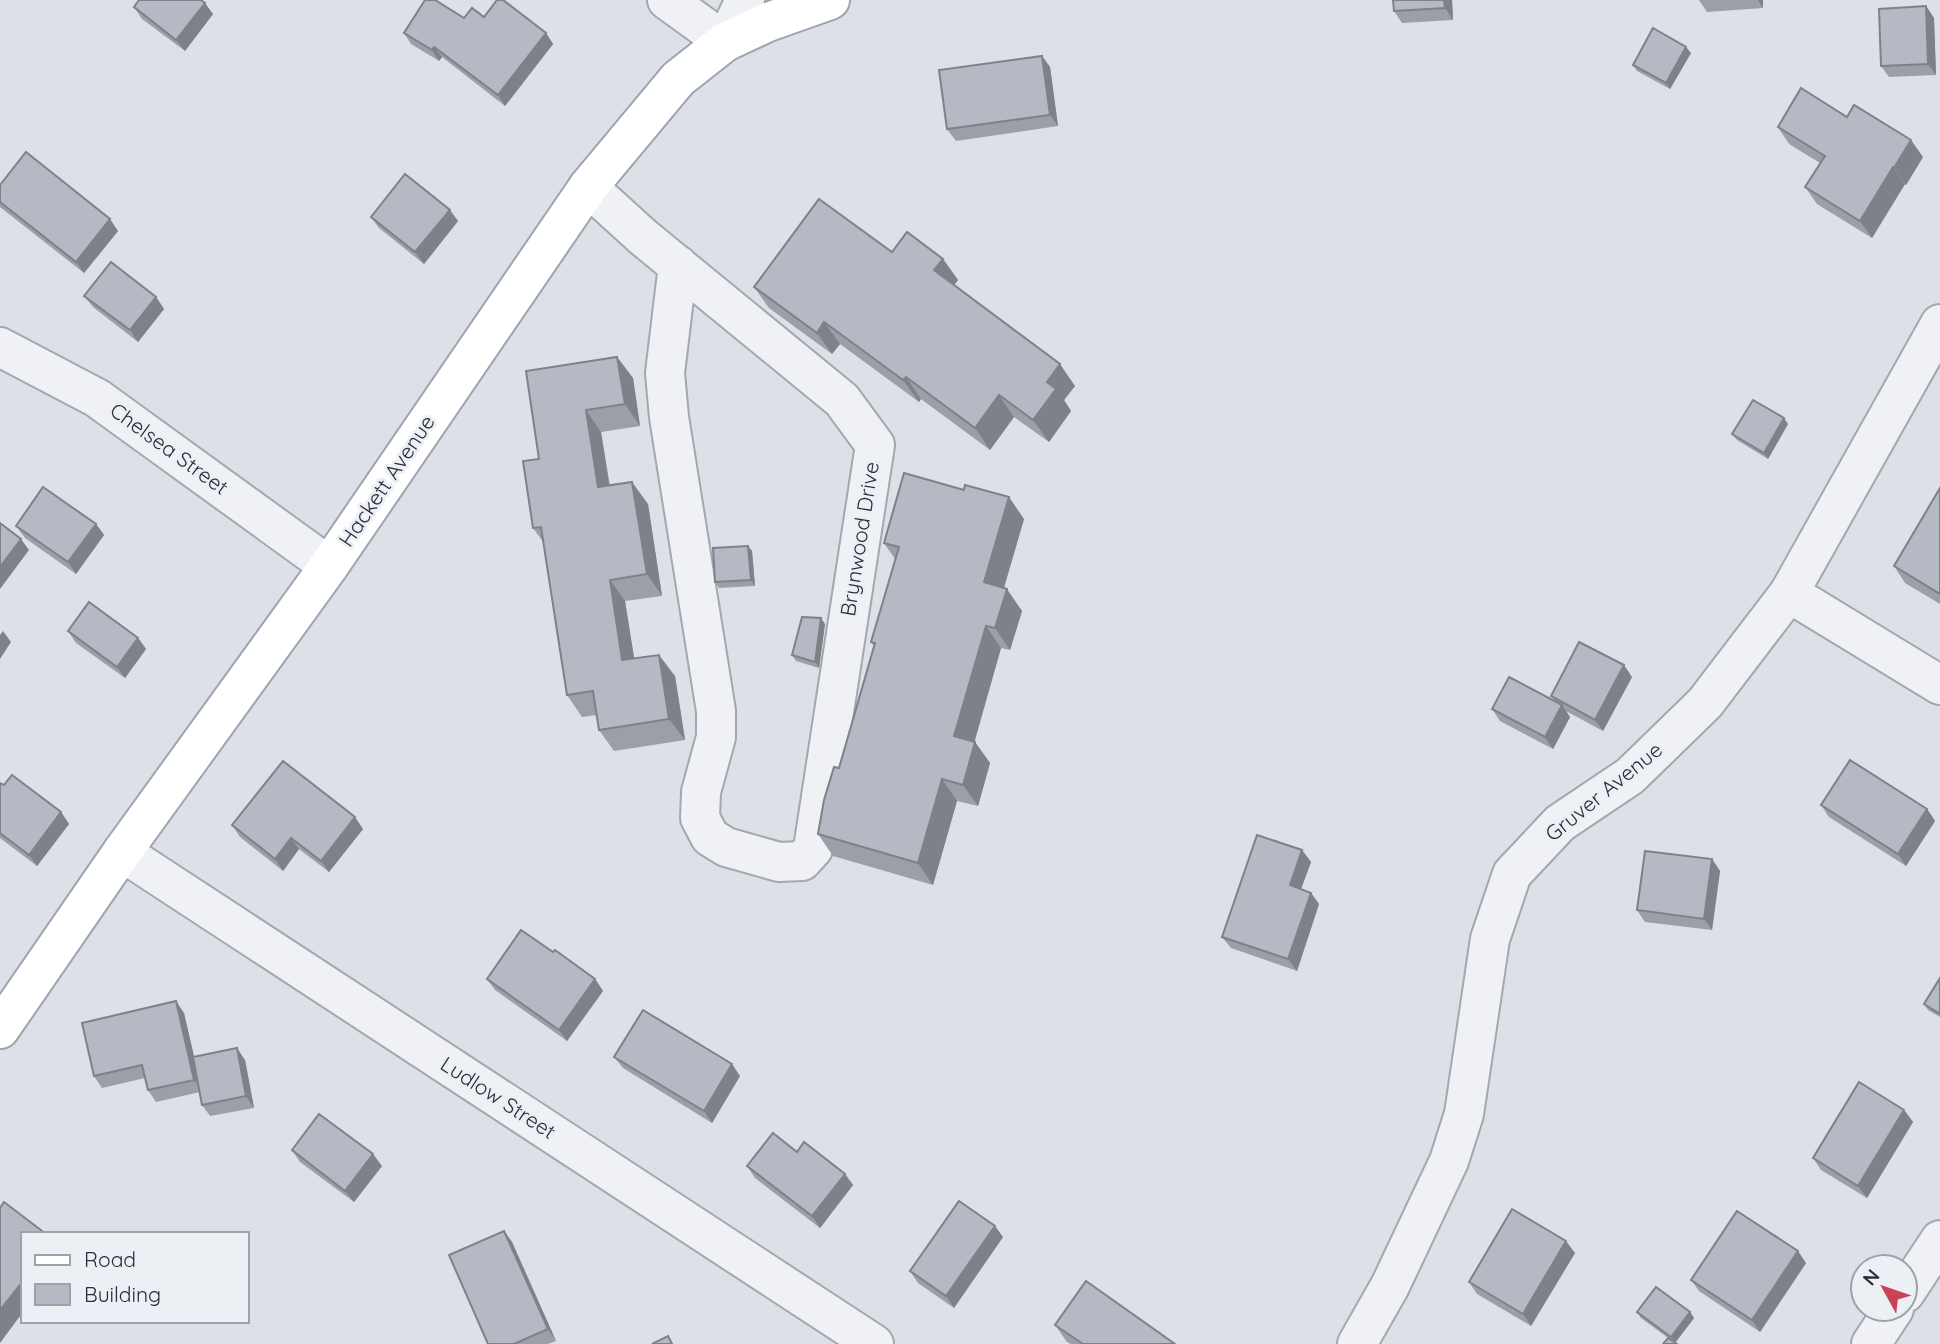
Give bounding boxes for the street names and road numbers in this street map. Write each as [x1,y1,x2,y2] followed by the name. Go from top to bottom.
[105,397,234,500] street label: Chelsea Street
[333,410,440,551] street label: Hackett Avenue
[834,460,884,618] street label: Brynwood Drive
[1540,736,1667,846] street label: Gruver Avenue
[436,1050,561,1144] street label: Ludlow Street

